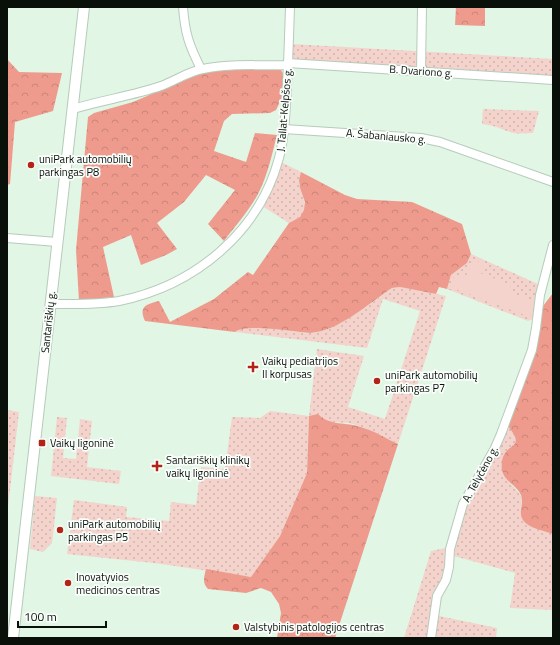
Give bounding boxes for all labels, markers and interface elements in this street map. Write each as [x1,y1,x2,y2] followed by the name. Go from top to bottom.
[389,61,453,81] street label: B. Dvariono g.
[272,68,296,152] street label: J. Tallat-Kelpšos g.
[345,125,427,147] street label: A. Šabaniausko g.
[39,151,132,180] place label: uniPark automobilių parkingas P8
[26,160,36,170] marker: uniPark automobilių parkingas P8
[37,290,59,354] street label: Santariškių g.
[262,353,338,382] place label: Vaikų pediatrijos II korpusas
[247,361,259,373] marker: Vaikų pediatrijos II korpusas
[385,367,478,396] place label: uniPark automobilių parkingas P7
[372,376,382,386] marker: uniPark automobilių parkingas P7
[50,435,114,451] place label: Vaikų ligoninė
[37,438,47,448] marker: Vaikų ligoninė
[458,443,502,505] street label: A. Telyčėno g.
[166,452,250,481] place label: Santariškių klinikų vaikų ligoninė
[151,460,163,472] marker: Santariškių klinikų vaikų ligoninė
[68,516,161,545] place label: uniPark automobilių parkingas P5
[55,525,65,535] marker: uniPark automobilių parkingas P5
[76,569,160,598] place label: Inovatyvios medicinos centras
[63,578,73,588] marker: Inovatyvios medicinos centras
[18,603,106,629] scale bar
[24,607,57,626] text: 100 m
[244,619,384,635] place label: Valstybinis patologijos centras
[231,622,241,632] marker: Valstybinis patologijos centras

